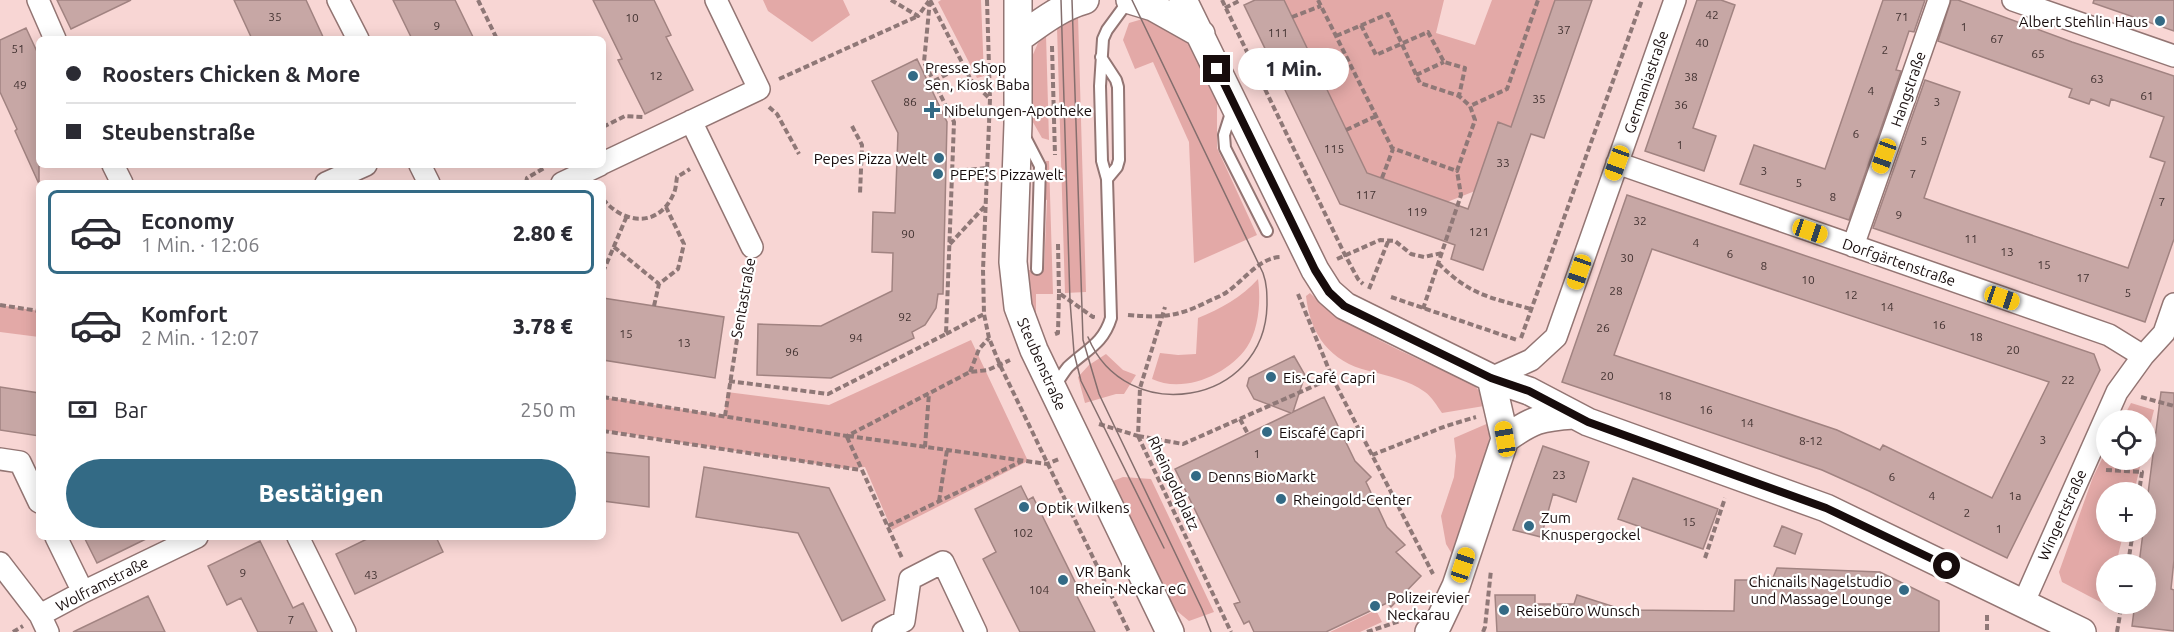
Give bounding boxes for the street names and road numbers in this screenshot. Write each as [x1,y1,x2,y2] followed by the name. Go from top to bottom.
[1620,28,1672,136] street label: Germaniastraße
[1887,49,1929,129] street label: Hangstraße
[1840,235,1958,289] street label: Dorfgärtenstraße
[728,256,758,340] street label: Sentastraße
[1014,315,1070,413] street label: Steubenstraße
[1145,433,1203,533] street label: Rheingoldplatz
[2034,467,2090,563] street label: Wingertstraße
[53,553,151,615] street label: Wolframstraße

